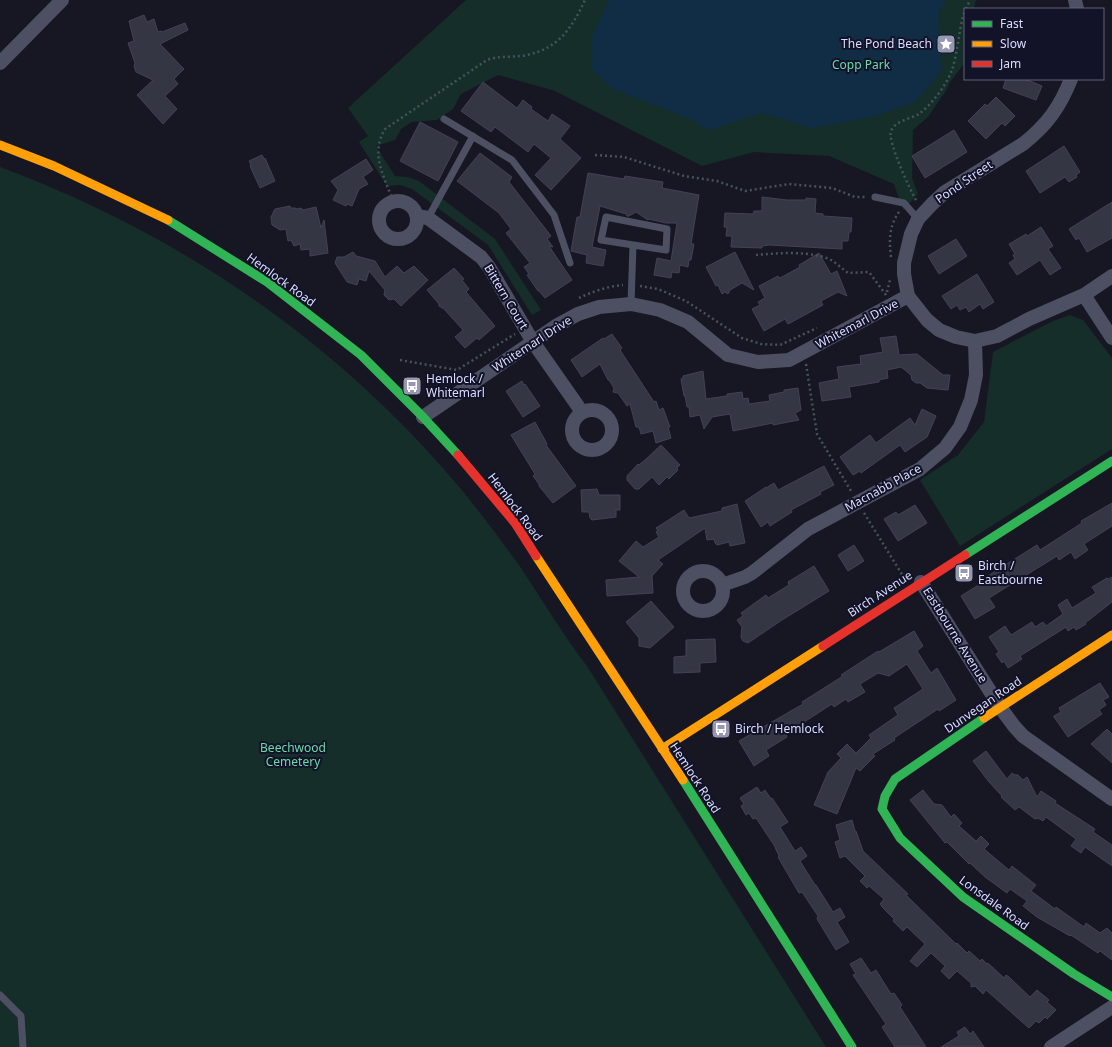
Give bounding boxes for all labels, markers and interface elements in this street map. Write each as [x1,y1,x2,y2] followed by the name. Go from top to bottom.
[964,8,1104,80] legend
[1000,15,1024,32] text: Fast
[935,33,957,55] place icon: The Pond Beach
[841,35,932,52] place label: The Pond Beach
[1000,35,1027,52] text: Slow
[999,55,1021,72] text: Jam
[832,56,891,73] park label: Copp Park
[932,156,996,207] street label: Pond Street
[243,249,319,310] street label: Hemlock Road
[480,261,533,333] street label: Bittern Court
[812,294,901,353] street label: Whitemarl Drive
[489,311,575,376] street label: Whitemarl Drive
[426,370,485,401] place label: Hemlock / Whitemarl
[401,375,423,397] bus stop icon: Hemlock / Whitemarl
[841,459,924,516] street label: Macnabb Place
[484,469,547,544] street label: Hemlock Road
[978,557,1043,588] place label: Birch / Eastbourne
[953,562,975,584] bus stop icon: Birch / Eastbourne
[844,566,916,621] street label: Birch Avenue
[919,584,992,686] street label: Eastbourne Avenue
[941,672,1025,737] street label: Dunvegan Road
[710,718,732,740] bus stop icon: Birch / Hemlock
[735,720,824,737] place label: Birch / Hemlock
[260,739,326,770] park label: Beechwood Cemetery
[666,739,725,816] street label: Hemlock Road
[956,871,1033,934] street label: Lonsdale Road

